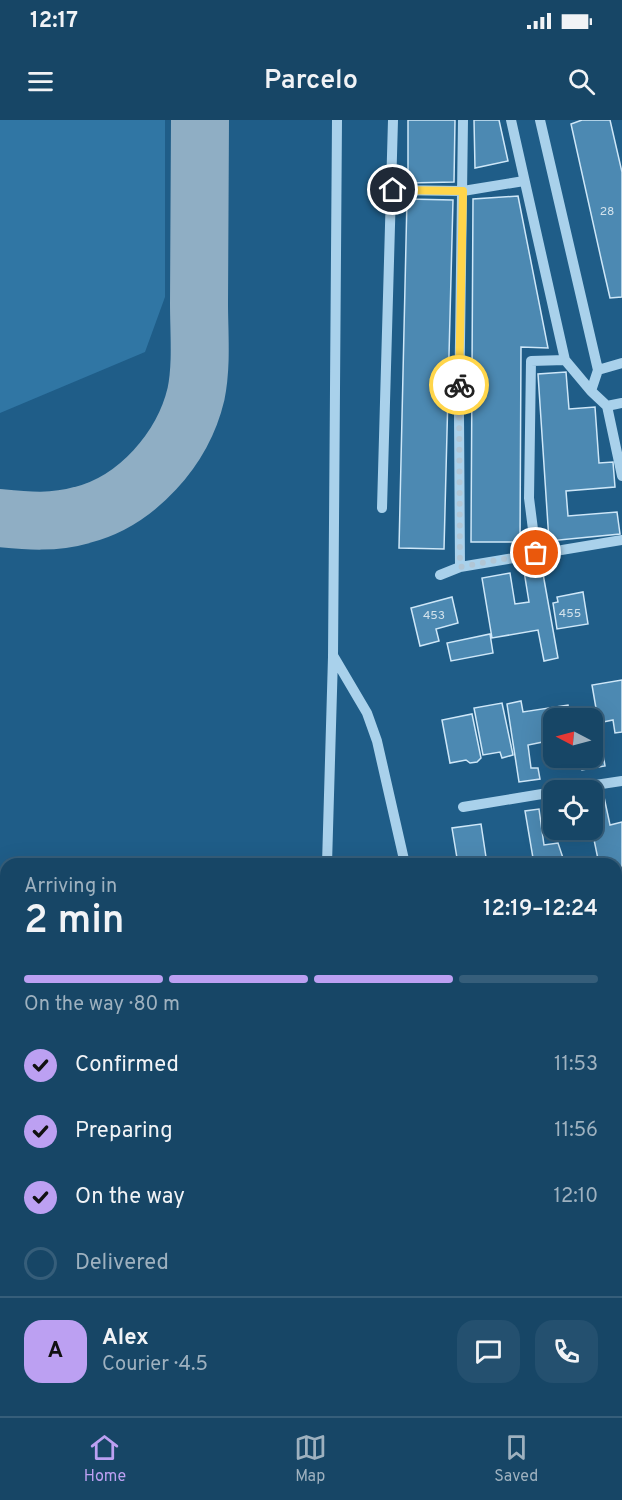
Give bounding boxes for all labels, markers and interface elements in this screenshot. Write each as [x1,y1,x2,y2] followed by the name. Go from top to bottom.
[30,8,78,35] text: 12:17
[264,64,358,98] text: Parcelo
[24,65,57,98] icon: menu
[565,65,598,98] icon: search
[367,164,418,215] pin
[376,173,409,206] icon: home
[600,204,614,220] house number: 28
[429,355,489,415] courier
[443,369,476,402] icon: bike
[510,527,561,578] pin
[519,536,552,569] icon: bag
[559,606,581,622] house number: 455
[423,608,445,624] house number: 453
[543,708,603,768] north arrow
[543,708,603,840] map controls
[543,780,603,840] button: locate
[24,874,117,900] text: Arriving in
[483,896,598,923] text: 12:19–12:24
[24,898,125,947] text: 2 min
[24,992,180,1018] text: On the way · 80 m
[24,1049,57,1082] icon: check
[75,1052,179,1079] text: Confirmed
[554,1052,598,1078] text: 11:53
[24,1115,57,1148] icon: check
[75,1118,173,1145] text: Preparing
[554,1118,598,1144] text: 11:56
[24,1181,57,1214] icon: check
[75,1184,185,1211] text: On the way
[554,1184,598,1210] text: 12:10
[75,1250,169,1277] text: Delivered
[457,1320,520,1383] button: chat
[535,1320,598,1383] button: phone
[102,1325,149,1352] text: Alex
[48,1338,63,1365] text: A
[102,1352,208,1378] text: Courier · 4.5
[84,1431,126,1487] tab: Home
[294,1431,327,1487] tab: Map
[494,1431,538,1487] tab: Saved

